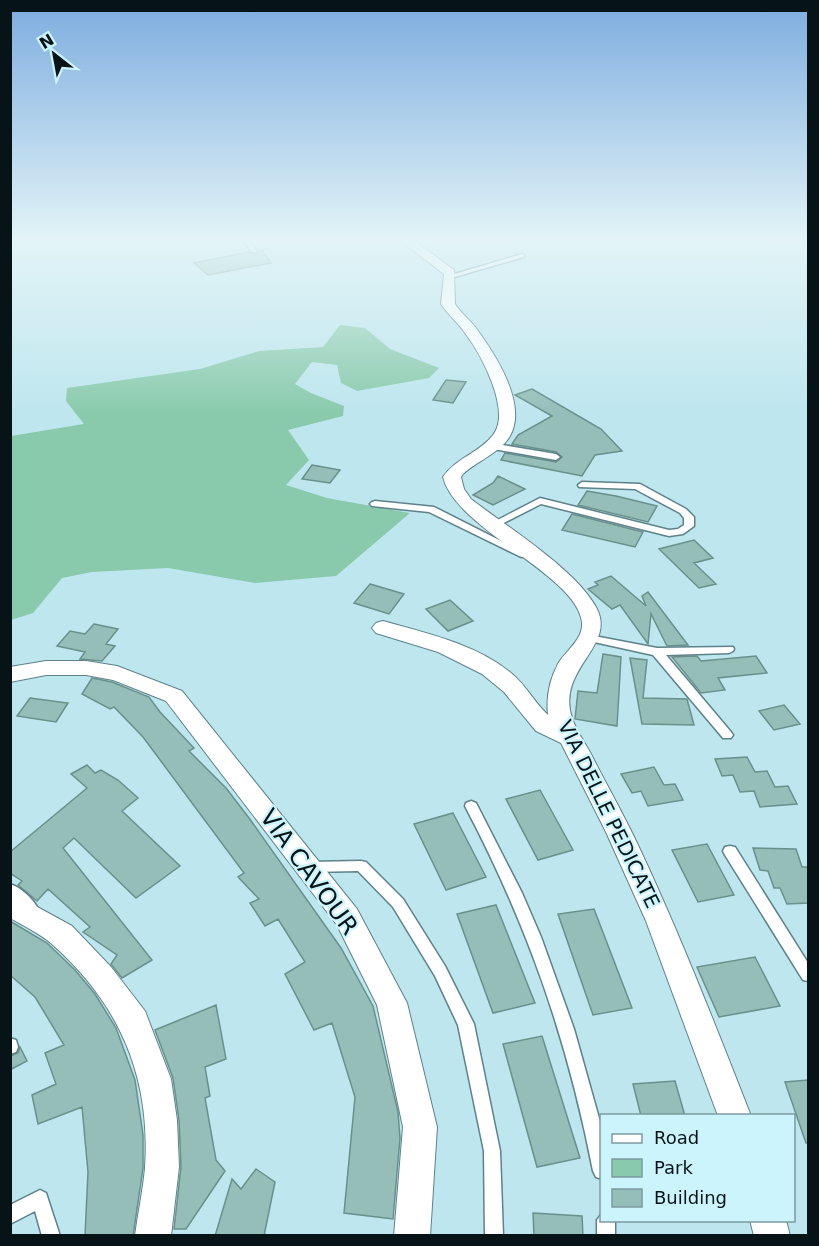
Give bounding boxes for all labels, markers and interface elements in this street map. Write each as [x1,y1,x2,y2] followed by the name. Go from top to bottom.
[24,24,84,84] north arrow
[36,30,57,53] text: N
[553,716,665,912] street label: VIA DELLE PEDICATE
[254,804,364,940] street label: VIA CAVOUR
[600,1114,795,1222] legend
[654,1127,699,1148] text: Road
[654,1157,693,1178] text: Park
[654,1187,727,1208] text: Building

